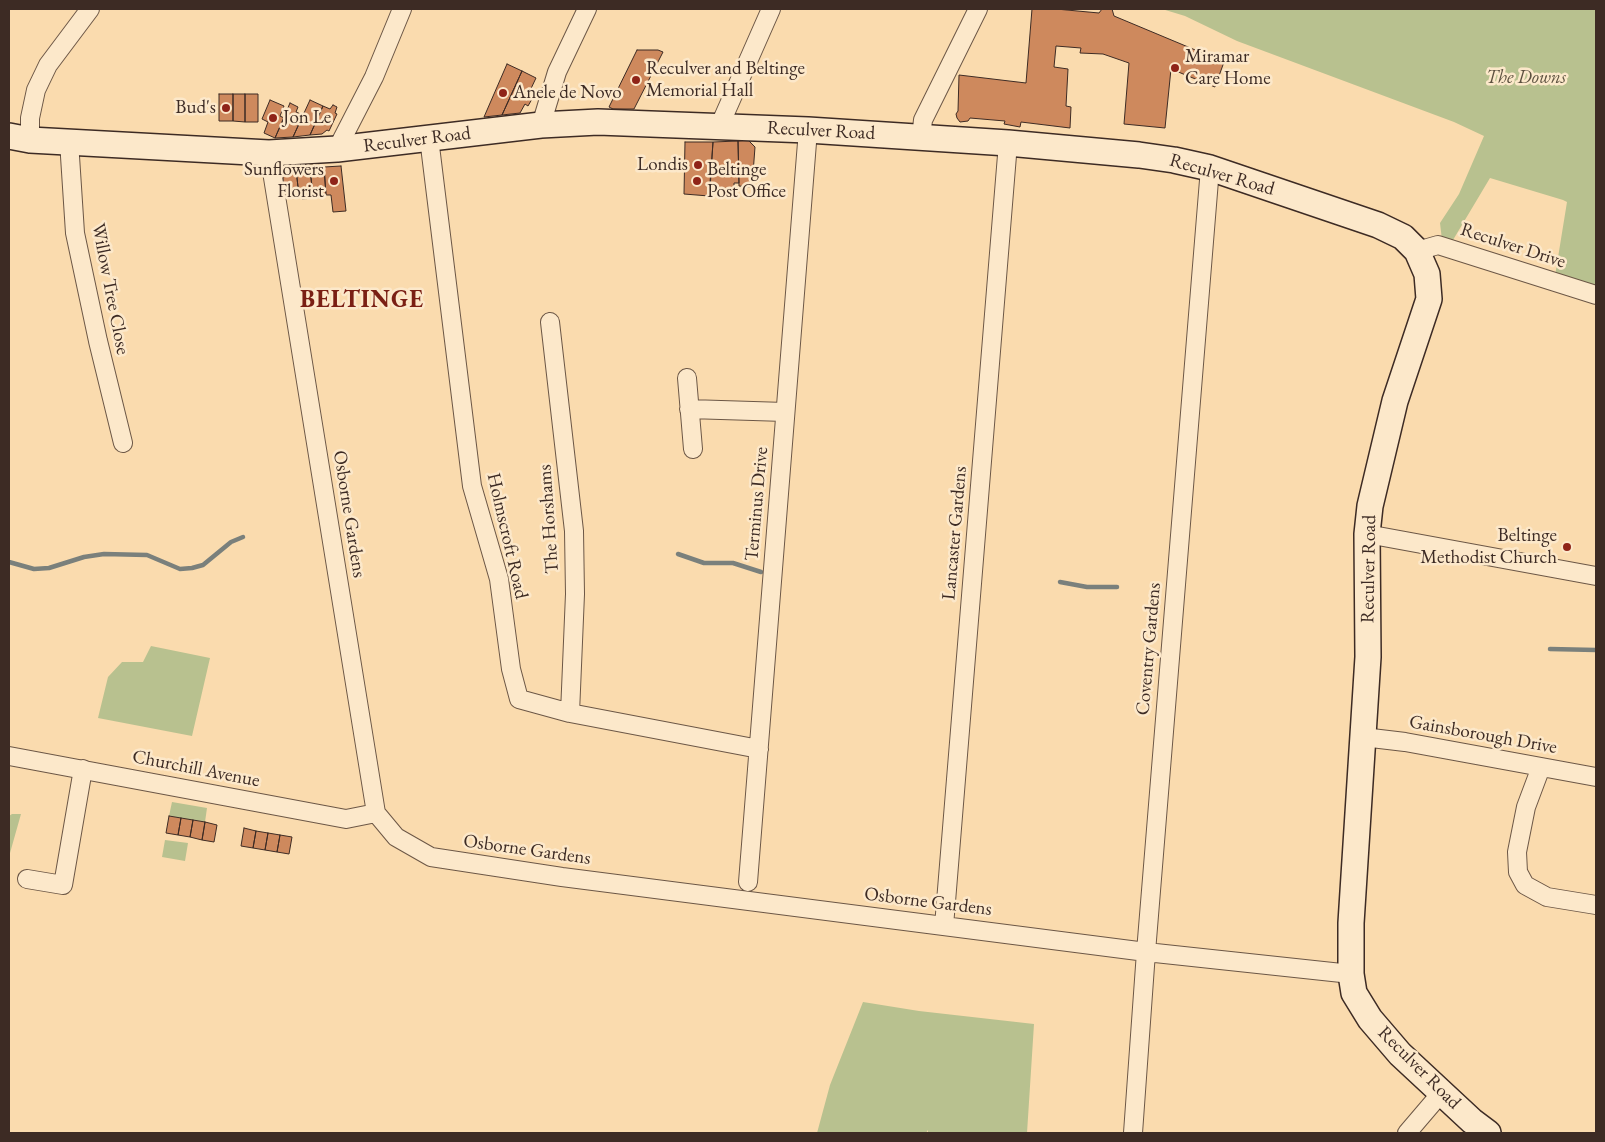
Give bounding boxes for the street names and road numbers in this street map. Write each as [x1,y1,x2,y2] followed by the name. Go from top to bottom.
[766,117,876,145] street label: Reculver Road
[362,122,472,158] street label: Reculver Road
[1167,149,1277,201] street label: Reculver Road
[1458,218,1568,274] street label: Reculver Drive
[86,221,134,357] street label: Willow Tree Close
[741,446,773,562] street label: Terminus Drive
[328,449,370,579] street label: Osborne Gardens
[534,464,564,574] street label: The Horshams
[938,465,972,601] street label: Lancaster Gardens
[481,471,533,601] street label: Holmscroft Road
[1357,515,1381,623] street label: Reculver Road
[1132,582,1166,716] street label: Coventry Gardens
[1407,711,1559,759] street label: Gainsborough Drive
[130,745,262,793] street label: Churchill Avenue
[462,830,592,870] street label: Osborne Gardens
[863,883,993,921] street label: Osborne Gardens
[1373,1022,1465,1114] street label: Reculver Road

